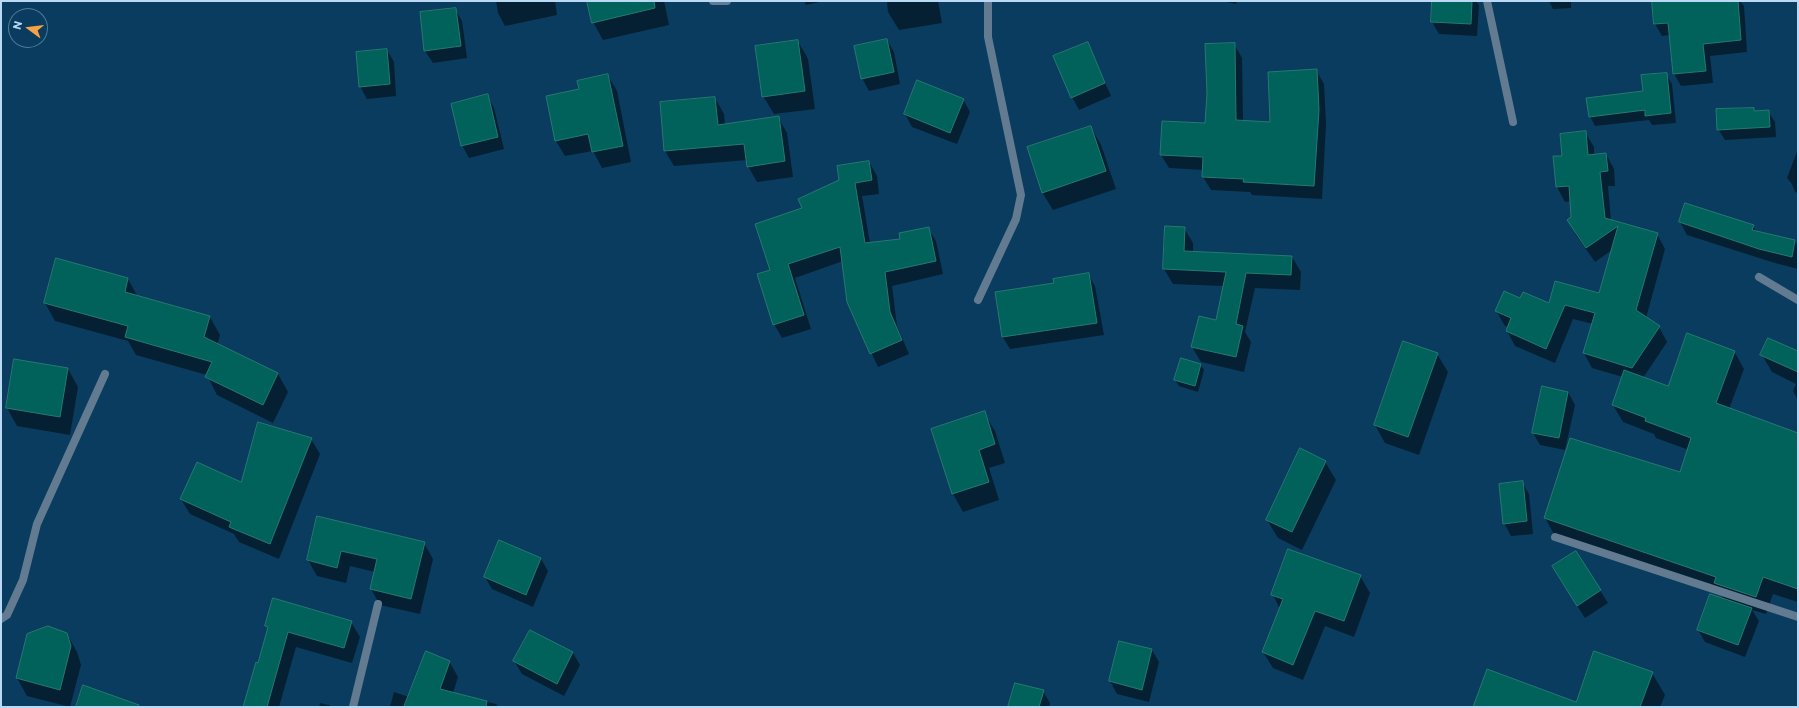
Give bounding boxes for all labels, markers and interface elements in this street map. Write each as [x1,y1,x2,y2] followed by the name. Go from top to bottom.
[8,8,48,48] north arrow
[10,19,24,31] text: N

